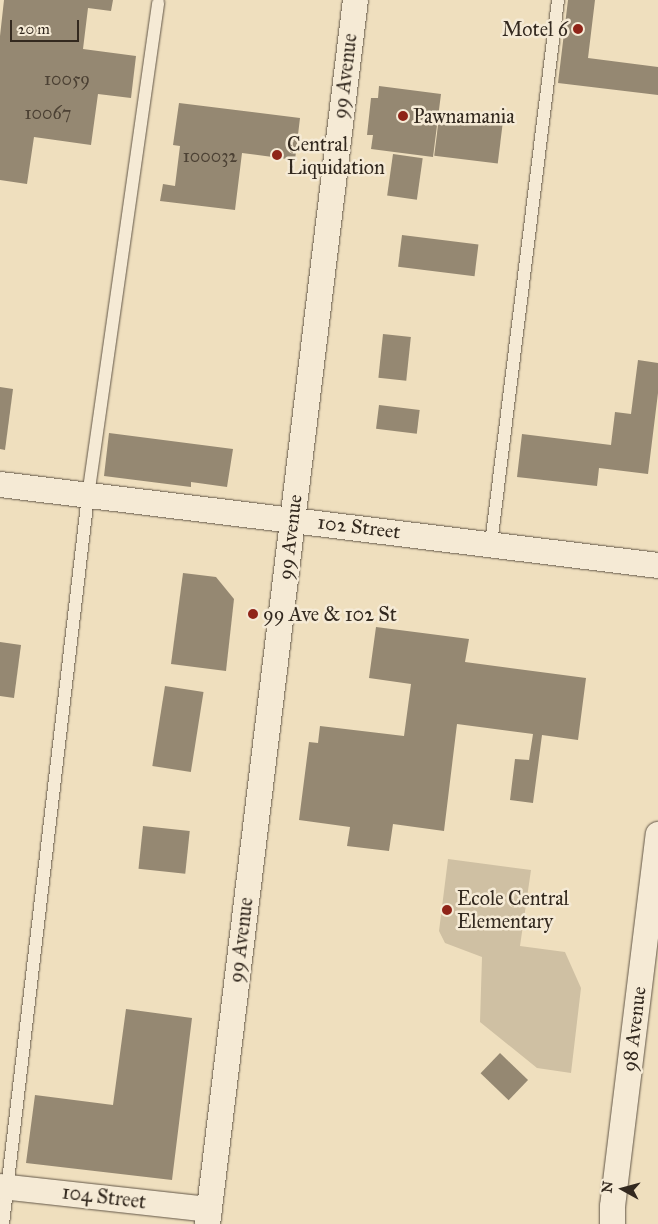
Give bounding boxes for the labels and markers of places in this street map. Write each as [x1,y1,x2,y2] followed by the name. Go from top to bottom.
[502,17,568,41] place label: Motel 6
[572,23,584,35] marker: Motel 6
[413,104,515,128] place label: Pawnamania
[397,110,409,122] marker: Pawnamania
[287,132,385,179] place label: Central Liquidation
[271,149,283,161] marker: Central Liquidation
[263,602,397,626] place label: 99 Ave & 102 St
[247,608,259,620] marker: 99 Ave & 102 St
[457,886,569,933] place label: Ecole Central Elementary
[441,904,453,916] marker: Ecole Central Elementary

